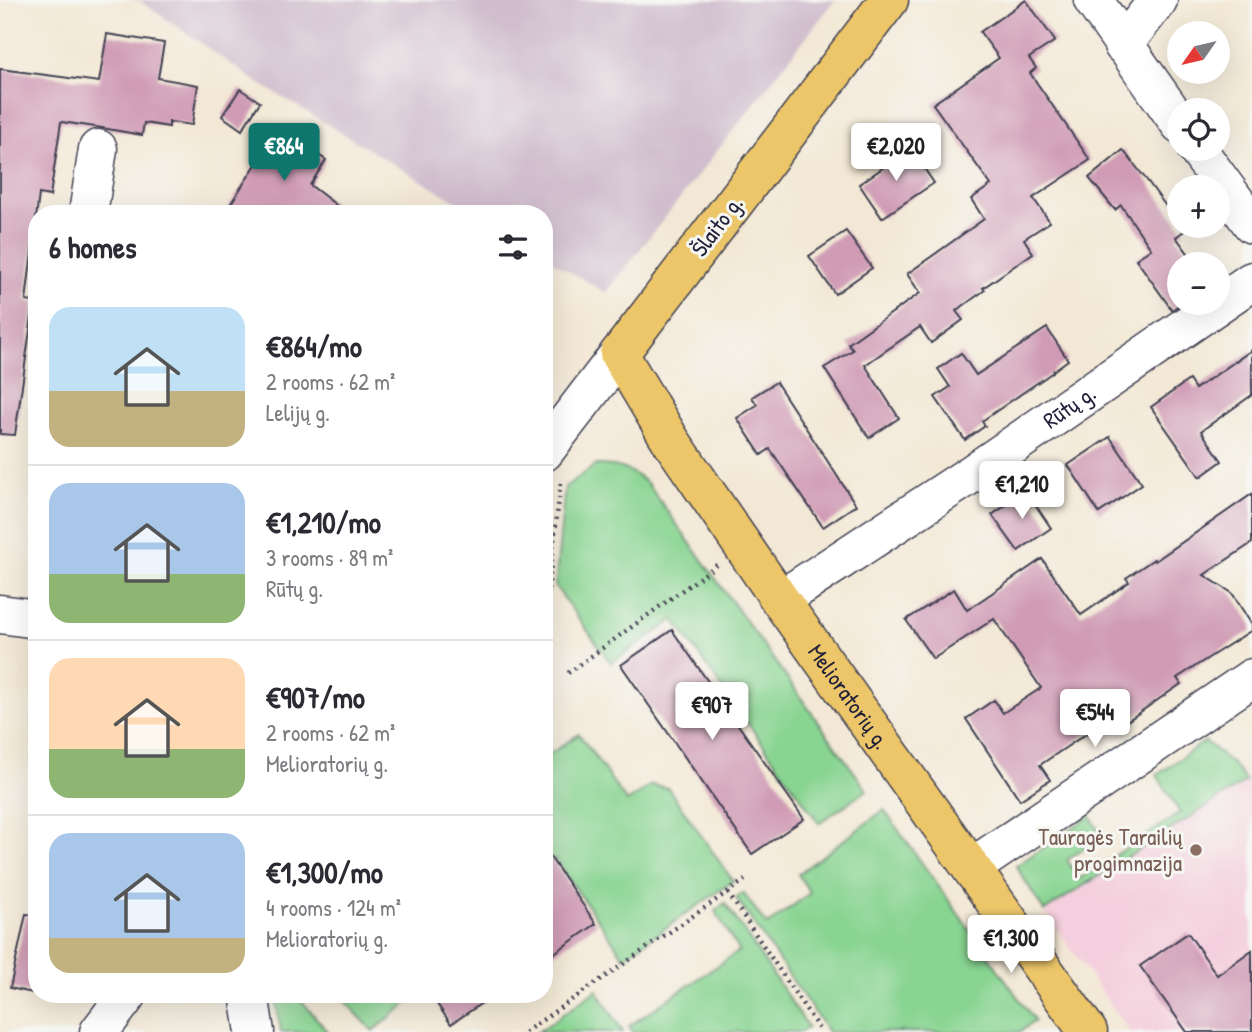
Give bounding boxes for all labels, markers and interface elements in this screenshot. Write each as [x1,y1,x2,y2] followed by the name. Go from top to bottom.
[1167,21,1230,84] north arrow
[1167,21,1230,315] map controls
[1167,98,1230,161] button: locate
[243,124,325,183] pin: €864
[839,124,953,183] pin: €2,020
[265,130,303,161] text: €864
[867,130,925,161] text: €2,020
[1167,175,1230,238] button: +
[684,189,750,262] street label: Šlaito g.
[49,227,136,267] text: 6 homes
[494,228,532,266] icon: filters
[1167,252,1230,315] button: −
[266,326,362,366] text: €864/mo
[105,335,189,419] icon: home
[266,366,395,397] text: 2 rooms · 62 m²
[1037,377,1101,435] street label: Rūtų g.
[266,397,330,428] text: Lelijų g.
[965,462,1079,521] pin: €1,210
[995,468,1049,499] text: €1,210
[266,502,381,542] text: €1,210/mo
[105,511,189,595] icon: home
[266,542,393,573] text: 3 rooms · 89 m²
[266,573,323,604] text: Rūtų g.
[801,638,897,755] street label: Melioratorių g.
[266,677,365,717] text: €907/mo
[671,682,753,742] pin: €907
[105,686,189,770] icon: home
[691,689,733,720] text: €907
[1054,690,1136,749] pin: €544
[1076,696,1114,727] text: €544
[266,717,395,748] text: 2 rooms · 62 m²
[266,748,388,779] text: Melioratorių g.
[1038,821,1184,878] place label: Tauragės Tarailių progimnazija
[1188,842,1204,858] marker: Tauragės Tarailių progimnazija
[266,852,383,892] text: €1,300/mo
[105,861,189,945] icon: home
[266,892,401,923] text: 4 rooms · 124 m²
[954,916,1068,975] pin: €1,300
[984,922,1038,953] text: €1,300
[266,923,388,954] text: Melioratorių g.

